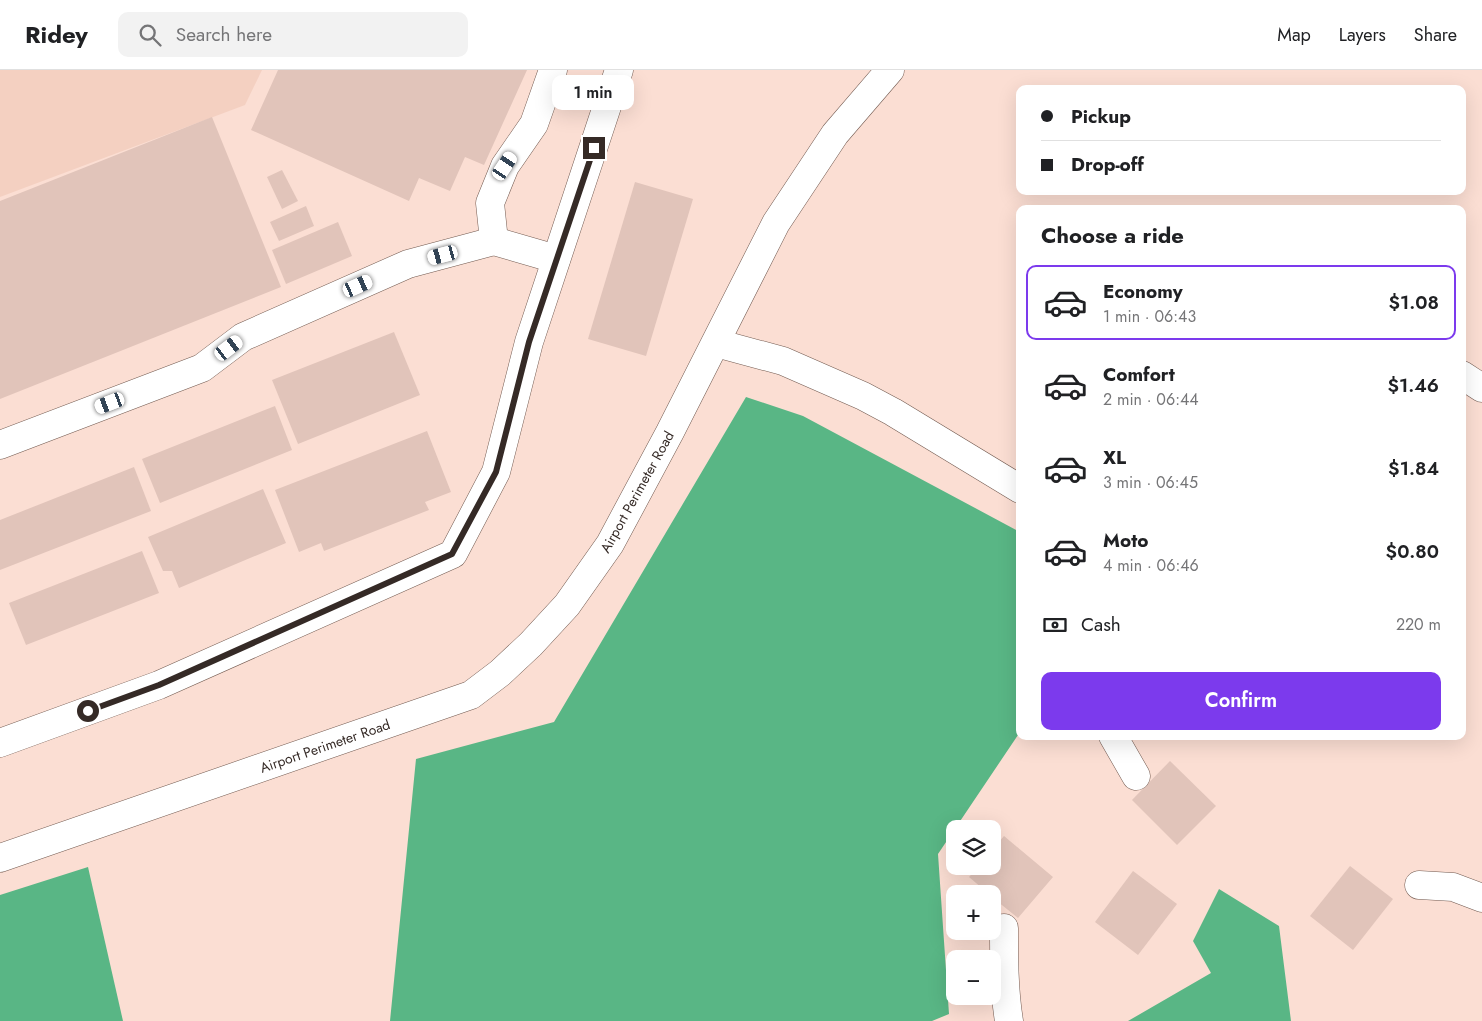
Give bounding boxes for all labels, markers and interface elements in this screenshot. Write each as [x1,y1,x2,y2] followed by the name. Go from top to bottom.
[118,12,468,57] search box
[25,17,88,52] text: Ridey
[136,21,164,49] icon: search
[176,21,272,48] text: Search here
[1277,22,1311,48] text: Map
[1339,22,1386,48] text: Layers
[1414,22,1457,48] text: Share
[553,75,635,110] callout: 1 min
[574,81,612,104] text: 1 min
[1071,103,1131,130] text: Pickup
[583,137,605,159] route end
[490,149,519,183] car
[1071,151,1144,178] text: Drop-off
[1041,219,1184,251] text: Choose a ride
[426,244,459,266] car
[341,273,374,299] car
[1103,278,1183,305] text: Economy
[1043,280,1088,325] icon: car
[1388,289,1439,316] text: $1.08
[1103,305,1196,328] text: 1 min · 06:43
[212,333,245,363] car
[1103,361,1175,388] text: Comfort
[1043,363,1088,408] icon: car
[1387,372,1439,399] text: $1.46
[1103,388,1199,411] text: 2 min · 06:44
[93,391,126,415] car
[595,427,679,557] street label: Airport Perimeter Road
[1103,444,1126,471] text: XL
[1043,446,1088,491] icon: car
[1388,455,1439,482] text: $1.84
[1103,471,1198,494] text: 3 min · 06:45
[1103,527,1148,554] text: Moto
[1043,529,1088,574] icon: car
[1386,538,1439,565] text: $0.80
[1103,554,1199,577] text: 4 min · 06:46
[1041,611,1069,639] icon: cash
[1081,611,1121,638] text: Cash
[1396,613,1441,636] text: 220 m
[1041,672,1441,730] button: Confirm
[77,700,99,722] route start
[257,714,393,778] street label: Airport Perimeter Road
[946,820,1001,1005] map controls
[946,820,1001,875] button: layers
[946,885,1001,940] button: +
[946,950,1001,1005] button: −

